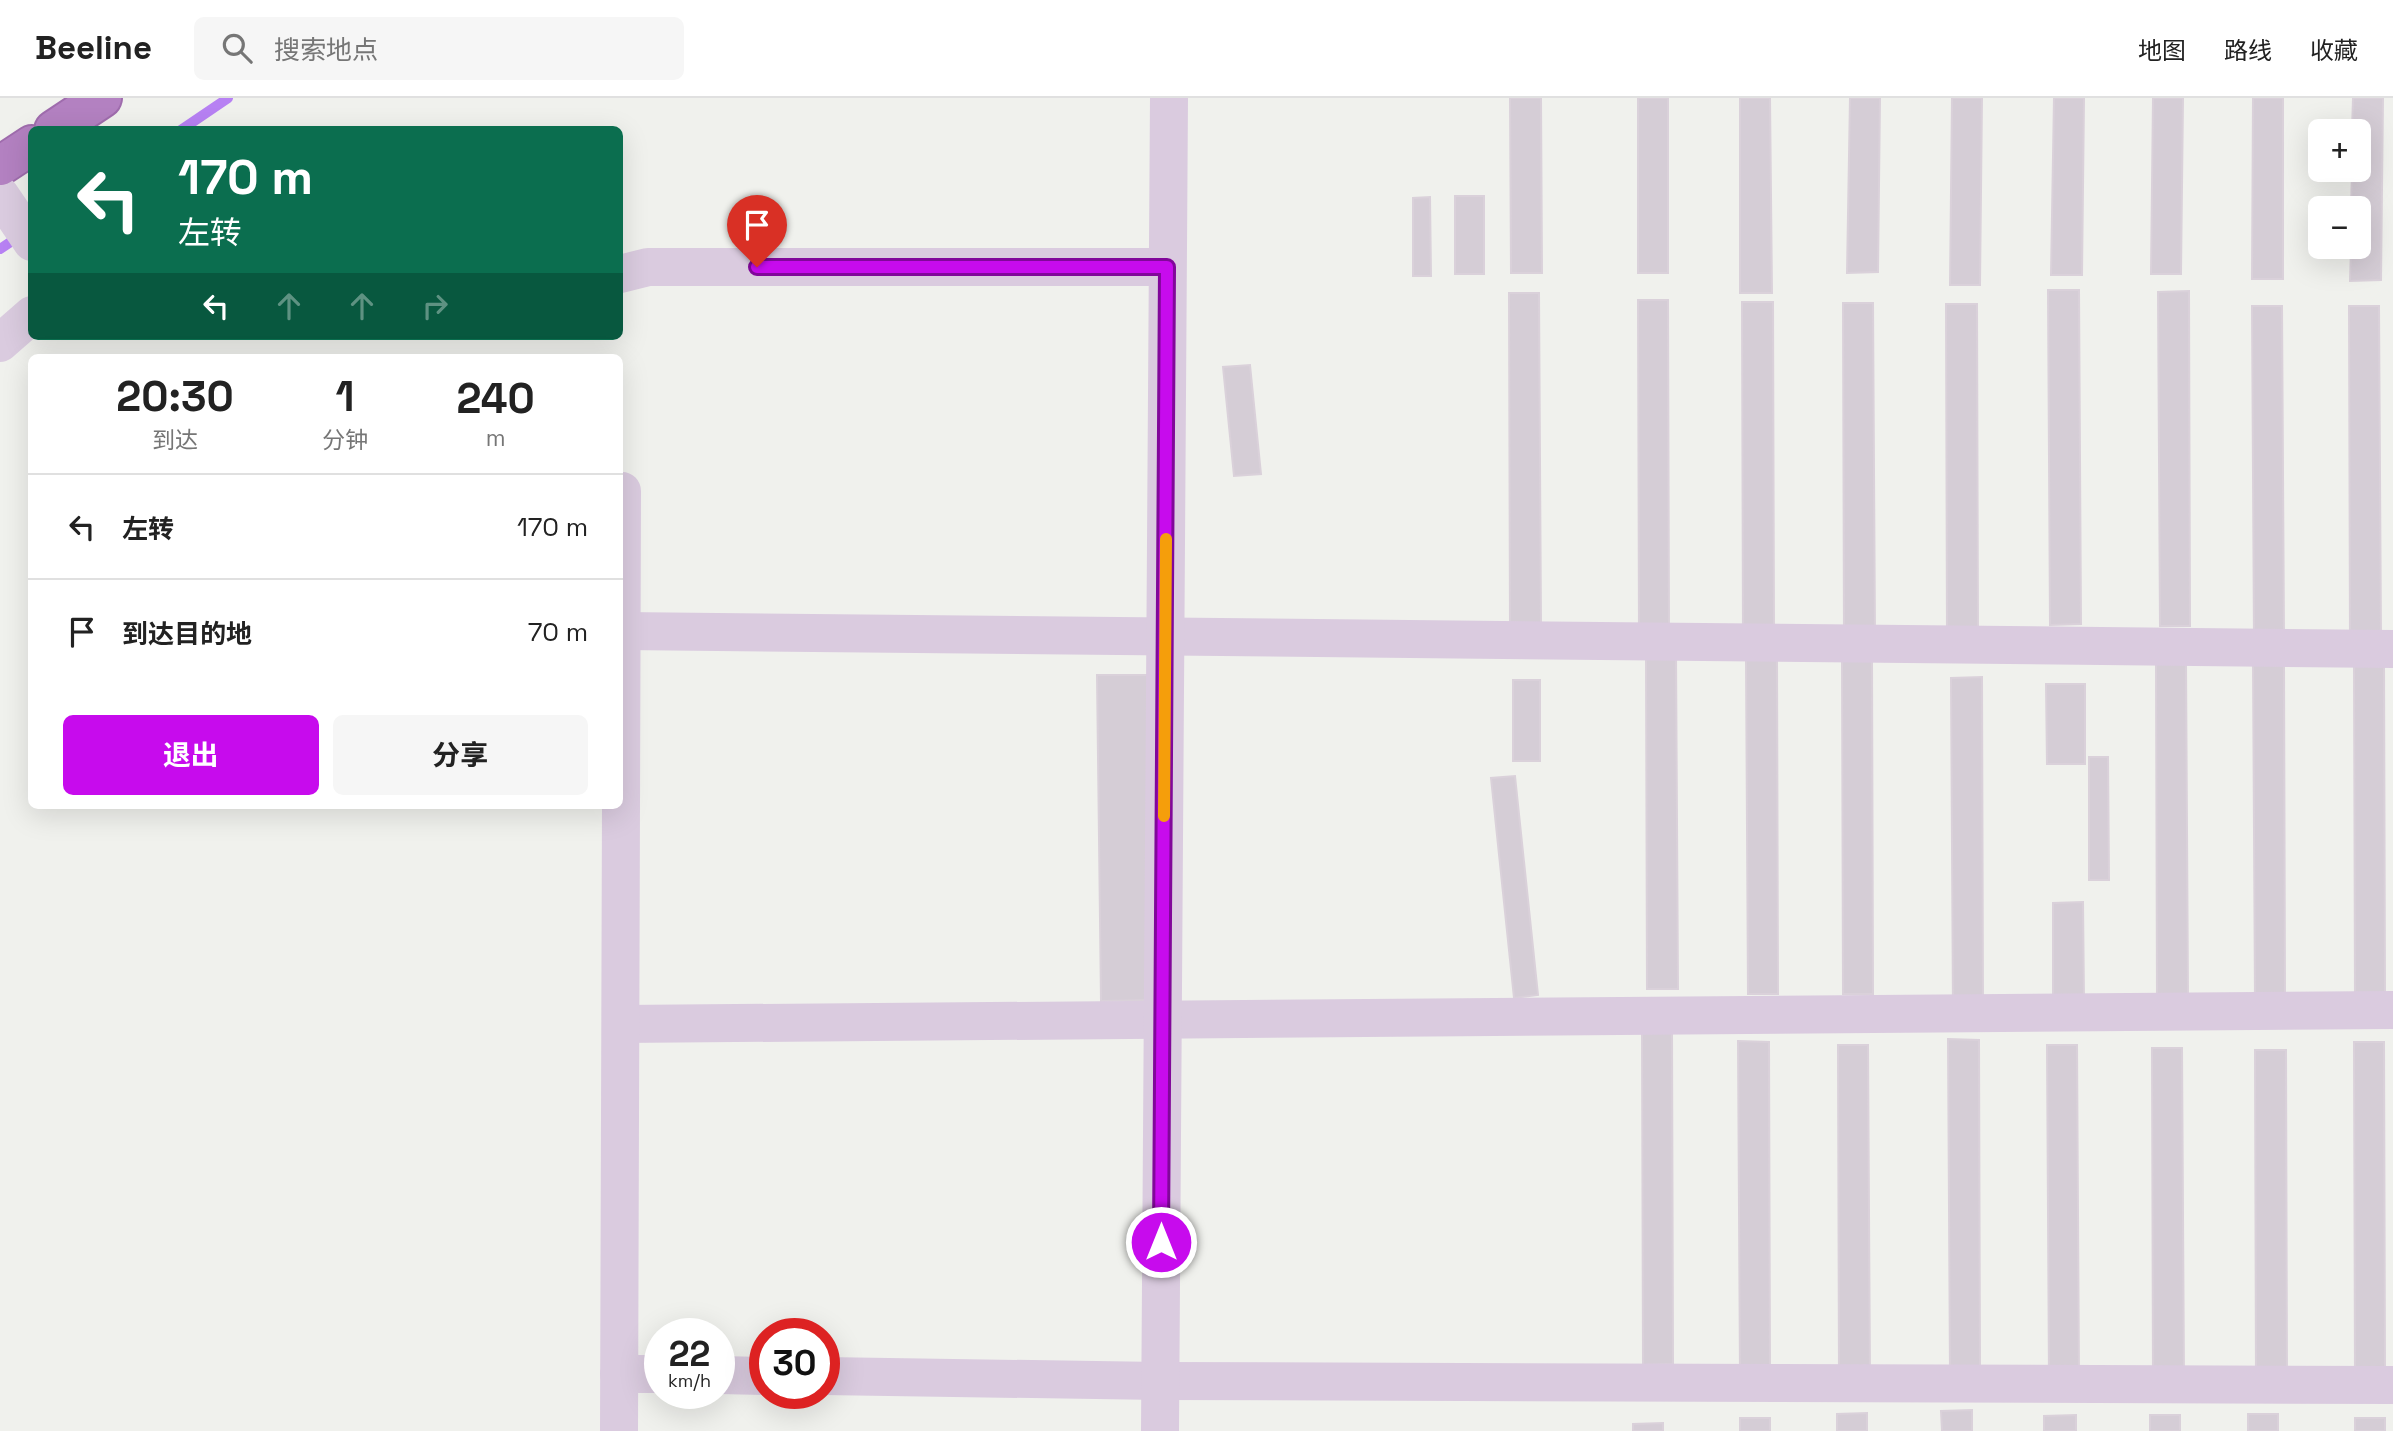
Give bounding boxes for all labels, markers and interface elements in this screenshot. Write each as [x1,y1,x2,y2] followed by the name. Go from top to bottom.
[194,17,684,80] search box
[35,27,152,69] text: Beeline
[218,29,256,67] icon: search
[274,33,378,67] text: 搜索地点
[2138,35,2186,66] text: 地图
[2224,35,2272,66] text: 路线
[2310,35,2358,66] text: 收藏
[2308,119,2371,259] map controls
[2308,119,2371,182] button: +
[178,146,313,208] text: 170 m
[63,154,154,245] icon: left
[727,195,787,267] pin
[2308,196,2371,259] button: −
[738,206,776,244] icon: arrive
[178,213,242,253] text: 左转
[197,287,235,325] icon: left
[270,287,308,325] icon: ahead
[343,287,381,325] icon: ahead
[416,287,454,325] icon: right
[116,370,234,423] text: 20:30
[336,370,355,423] text: 1
[456,372,535,425] text: 240
[486,423,505,453] text: m
[152,425,198,455] text: 到达
[322,425,368,455] text: 分钟
[63,508,101,546] icon: left
[517,510,588,544] text: 170 m
[122,512,174,546] text: 左转
[63,613,101,651] icon: arrive
[528,615,588,649] text: 70 m
[122,617,252,651] text: 到达目的地
[63,715,319,795] button: 退出
[333,715,588,795] button: 分享
[1124,1205,1198,1279] position arrow
[749,1318,840,1409] speed limit sign: 30
[669,1332,710,1376] text: 22
[668,1369,711,1392] text: km/h

